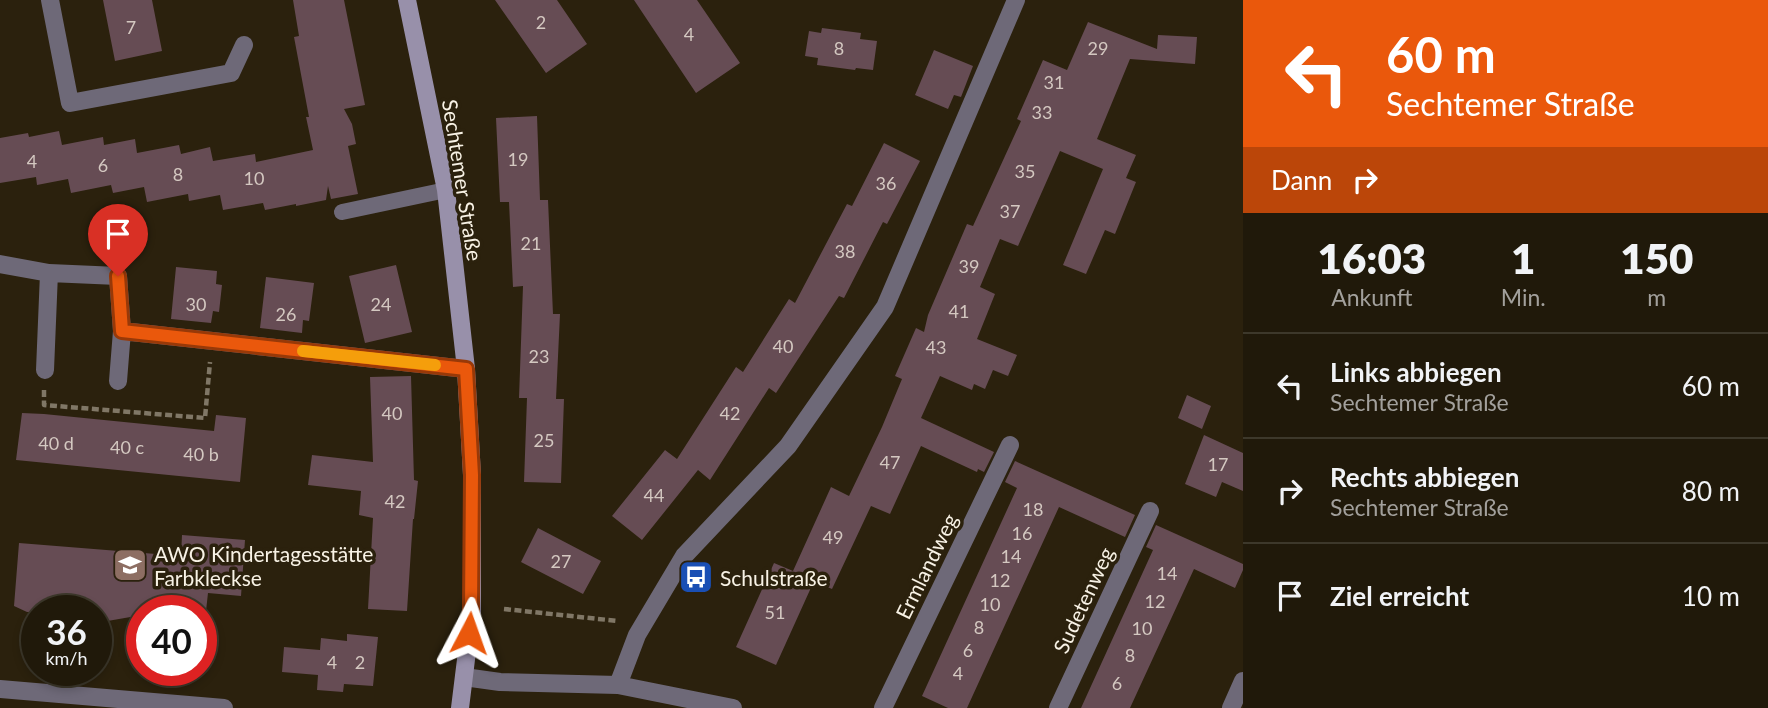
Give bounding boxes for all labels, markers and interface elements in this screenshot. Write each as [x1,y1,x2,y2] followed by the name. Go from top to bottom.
[536,11,546,33] house number: 2
[126,16,136,38] house number: 7
[684,23,694,45] house number: 4
[1386,25,1496,83] text: 60 m
[1271,28,1362,119] icon: left
[834,37,844,59] house number: 8
[1088,37,1108,59] house number: 29
[1044,71,1064,93] house number: 31
[1386,84,1635,123] text: Sechtemer Straße
[438,97,488,263] street label: Sechtemer Straße
[1032,101,1052,123] house number: 33
[508,148,528,170] house number: 19
[27,150,37,172] house number: 4
[98,154,108,176] house number: 6
[1015,160,1035,182] house number: 35
[1346,161,1384,199] icon: right
[173,163,183,185] house number: 8
[1271,164,1332,196] text: Dann
[244,167,264,189] house number: 10
[876,172,896,194] house number: 36
[1000,200,1020,222] house number: 37
[88,204,148,276] pin
[99,215,137,253] icon: arrive
[521,232,541,254] house number: 21
[1318,233,1426,283] text: 16:03
[1511,233,1535,283] text: 1
[1620,233,1693,283] text: 150
[835,240,855,262] house number: 38
[959,255,979,277] house number: 39
[1331,283,1413,311] text: Ankunft
[1501,283,1546,311] text: Min.
[1647,283,1666,311] text: m
[186,293,206,315] house number: 30
[371,293,391,315] house number: 24
[949,300,969,322] house number: 41
[276,303,296,325] house number: 26
[773,335,793,357] house number: 40
[926,336,946,358] house number: 43
[529,345,549,367] house number: 23
[1330,356,1502,388] text: Links abbiegen
[1271,367,1309,405] icon: left
[1682,370,1740,402] text: 60 m
[1330,388,1509,416] text: Sechtemer Straße
[382,402,402,424] house number: 40
[720,402,740,424] house number: 42
[534,429,554,451] house number: 25
[38,432,74,454] house number: 40 d
[110,436,144,458] house number: 40 c
[183,443,219,465] house number: 40 b
[880,451,900,473] house number: 47
[1208,453,1228,475] house number: 17
[1330,461,1519,493] text: Rechts abbiegen
[1271,472,1309,510] icon: right
[1682,475,1740,507] text: 80 m
[644,484,664,506] house number: 44
[385,490,405,512] house number: 42
[1330,493,1509,521] text: Sechtemer Straße
[1023,498,1043,520] house number: 18
[890,509,962,623] street label: Ermlandweg
[1012,522,1032,544] house number: 16
[823,526,843,548] house number: 49
[154,541,373,590] place label: AWO Kindertagesstätte Farbkleckse
[1048,543,1119,657] street label: Sudetenweg
[1001,545,1021,567] house number: 14
[111,546,149,584] school or university icon: AWO Kindertagesstätte Farbkleckse
[551,550,571,572] house number: 27
[677,558,715,596] bus stop icon: Schulstraße
[1157,562,1177,584] house number: 14
[720,565,828,590] place label: Schulstraße
[990,569,1010,591] house number: 12
[1271,577,1309,615] icon: arrive
[1330,580,1469,612] text: Ziel erreicht
[1682,580,1740,612] text: 10 m
[1145,590,1165,612] house number: 12
[980,593,1000,615] house number: 10
[126,595,217,686] speed limit sign: 40
[432,596,506,670] position arrow
[765,601,785,623] house number: 51
[46,610,87,652] text: 36
[974,616,984,638] house number: 8
[1132,617,1152,639] house number: 10
[963,639,973,661] house number: 6
[1125,644,1135,666] house number: 8
[45,647,88,669] text: km/h
[327,651,337,673] house number: 4
[355,651,365,673] house number: 2
[953,662,963,684] house number: 4
[1112,672,1122,694] house number: 6

